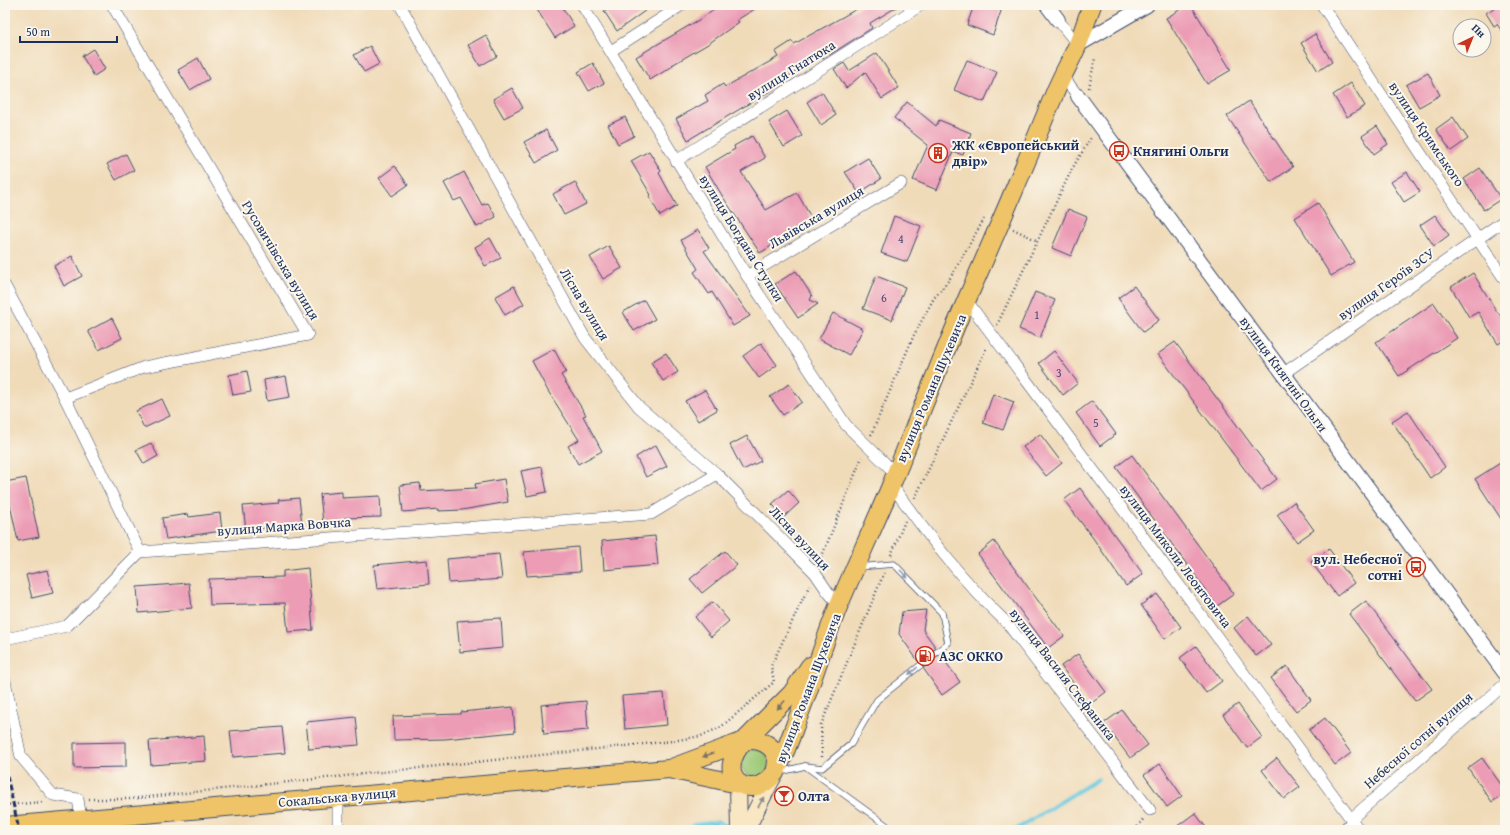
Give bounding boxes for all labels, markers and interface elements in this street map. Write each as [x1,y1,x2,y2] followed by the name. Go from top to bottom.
[20,18,117,44] scale bar
[1452,18,1492,58] north arrow
[1468,20,1490,42] text: Пн
[26,23,50,40] text: 50 m
[743,35,839,105] street label: вулиця Гнатюка
[1384,77,1470,191] street label: вулиця Кримського
[951,135,1080,171] place label: ЖК «Європейський двір»
[1108,140,1130,162] bus stop icon: Княгині Ольги
[1133,141,1229,161] place label: Княгині Ольги
[927,142,949,164] building icon: ЖК «Європейський двір»
[695,171,789,305] street label: вулиця Богдана Ступки
[765,181,867,253] street label: Львівська вулиця
[237,196,325,324] street label: Русовичівська вулиця
[898,230,904,247] house number: 4
[1334,243,1439,325] street label: вулиця Героїв ЗСУ
[555,264,615,344] street label: Лісна вулиця
[881,289,887,306] house number: 6
[1034,306,1040,323] house number: 1
[891,311,971,465] street label: вулиця Романа Шухевича
[1235,312,1333,436] street label: вулиця Княгині Ольги
[1056,364,1062,381] house number: 3
[1093,414,1099,431] house number: 5
[1115,480,1237,632] street label: вулиця Миколи Леонтовича
[765,501,835,575] street label: Лісна вулиця
[217,511,352,541] street label: вулиця Марка Вовчка
[1313,549,1403,585] place label: вул. Небесної сотні
[1405,556,1427,578] bus stop icon: вул. Небесної сотні
[899,569,909,579] one-way arrow
[1005,604,1121,744] street label: вулиця Василя Стефаника
[770,610,846,766] street label: вулиця Романа Шухевича
[914,645,936,667] fuel station icon: АЗС ОККО
[939,646,1003,666] place label: АЗС ОККО
[907,667,918,676] one-way arrow
[1359,687,1477,793] street label: Небесної сотні вулиця
[776,700,786,710] one-way arrow
[701,752,713,758] one-way arrow
[277,782,397,812] street label: Сокальська вулиця
[773,785,795,807] bar icon: Олта
[798,786,830,806] place label: Олта
[757,796,764,808] one-way arrow

